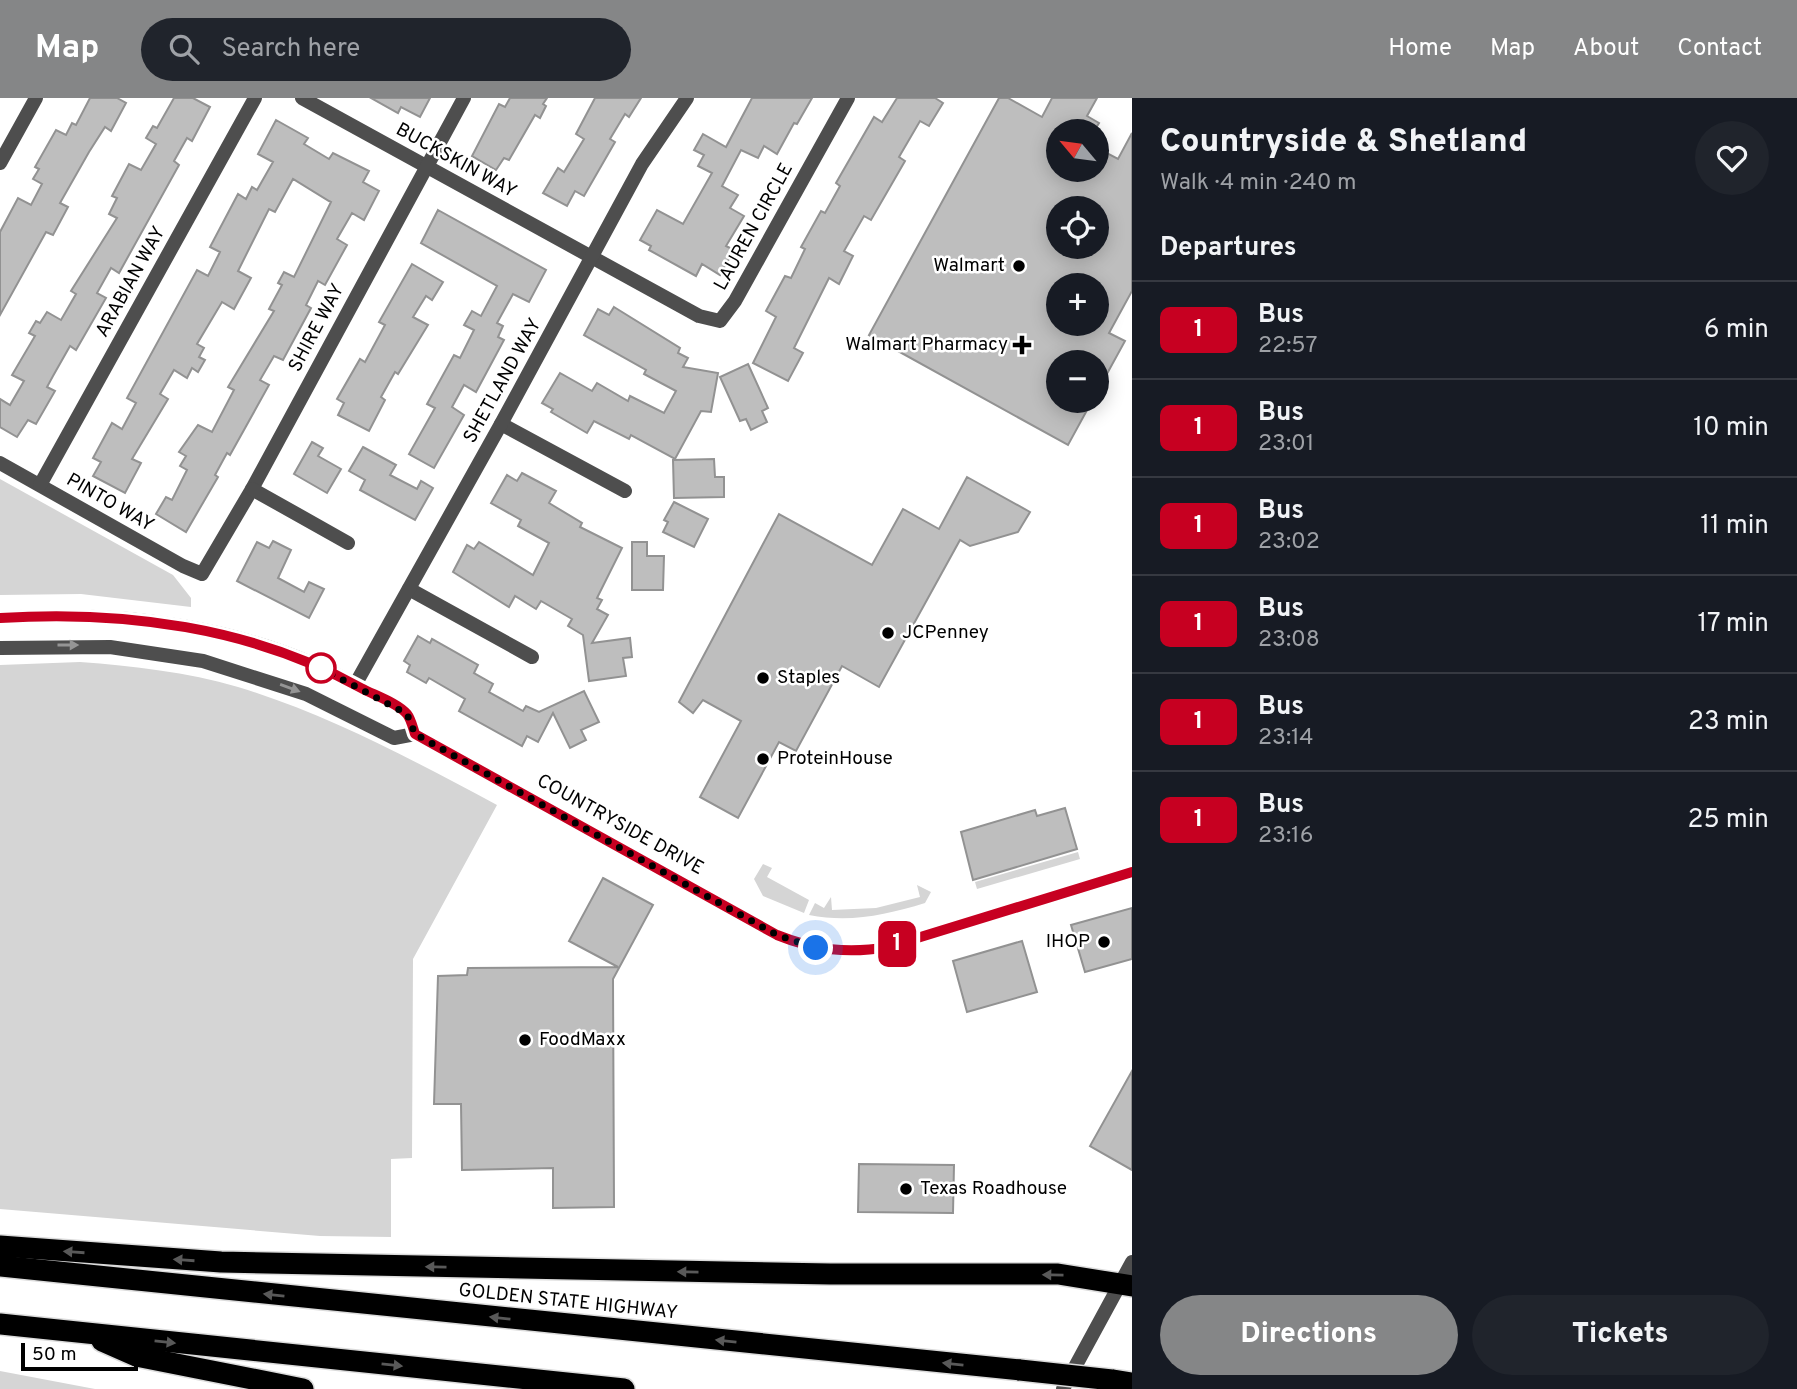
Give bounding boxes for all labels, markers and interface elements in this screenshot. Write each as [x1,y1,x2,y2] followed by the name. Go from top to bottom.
[141,18,631,81] search box
[35,28,99,70] text: Map
[165,30,203,68] icon: search
[221,33,360,66] text: Search here
[1388,34,1452,64] text: Home
[1490,34,1535,64] text: Map
[1573,34,1639,64] text: About
[1677,34,1762,64] text: Contact
[391,118,521,204] street label: BUCKSKIN WAY
[1046,119,1110,182] north arrow
[1046,119,1109,413] map controls
[1695,121,1769,195] button: heart
[1160,122,1527,164] text: Countryside & Shetland
[709,159,799,295] street label: LAUREN CIRCLE
[1160,169,1356,198] text: Walk · 4 min · 240 m
[1046,196,1109,259] button: locate
[91,222,171,342] street label: ARABIAN WAY
[1160,232,1297,265] text: Departures
[933,254,1005,278] place label: Walmart
[1011,258,1027,274] marker: Walmart
[1046,273,1109,336] button: +
[284,280,350,376] street label: SHIRE WAY
[1258,299,1304,332] text: Bus
[459,314,547,448] street label: SHETLAND WAY
[1704,314,1769,347] text: 6 min
[1194,315,1203,345] text: 1
[1258,332,1317,361] text: 22:57
[845,333,1008,357] place label: Walmart Pharmacy
[1014,337,1030,353] marker: Walmart Pharmacy
[1046,350,1109,413] button: −
[1258,397,1304,430] text: Bus
[1693,412,1769,445] text: 10 min
[1194,413,1203,443] text: 1
[1258,430,1314,459] text: 23:01
[62,468,158,538] street label: PINTO WAY
[1258,495,1304,528] text: Bus
[1700,510,1769,543] text: 11 min
[1194,511,1203,541] text: 1
[1258,528,1320,557] text: 23:02
[1258,593,1304,626] text: Bus
[1697,608,1769,641] text: 17 min
[1194,609,1203,639] text: 1
[902,621,989,645] place label: JCPenney
[880,625,896,641] marker: JCPenney
[1258,626,1320,655] text: 23:08
[57,640,79,651] one-way arrow
[306,653,336,683] unlabelled marker
[777,666,840,690] place label: Staples
[755,670,771,686] marker: Staples
[280,683,301,694] one-way arrow
[1258,691,1304,724] text: Bus
[1688,706,1769,739] text: 23 min
[1194,707,1203,737] text: 1
[1258,724,1314,753] text: 23:14
[777,747,893,771] place label: ProteinHouse
[755,751,771,767] marker: ProteinHouse
[532,769,708,881] street label: COUNTRYSIDE DRIVE
[1258,789,1304,822] text: Bus
[1688,804,1769,837] text: 25 min
[1194,805,1203,835] text: 1
[1258,822,1313,851] text: 23:16
[874,921,920,967] line badge: 1
[892,929,902,959] text: 1
[798,930,833,965] your location
[1046,930,1090,954] place label: IHOP
[1096,934,1112,950] marker: IHOP
[539,1028,626,1052] place label: FoodMaxx
[517,1032,533,1048] marker: FoodMaxx
[920,1177,1067,1201] place label: Texas Roadhouse
[898,1181,914,1197] marker: Texas Roadhouse
[63,1246,85,1257] one-way arrow
[173,1254,195,1265] one-way arrow
[425,1262,447,1273] one-way arrow
[677,1266,699,1277] one-way arrow
[1042,1269,1064,1280] one-way arrow
[457,1279,679,1325] street label: GOLDEN STATE HIGHWAY
[262,1289,284,1300] one-way arrow
[1160,1295,1458,1375] button: Directions
[1472,1295,1769,1375] button: Tickets
[489,1312,511,1323] one-way arrow
[715,1335,737,1346] one-way arrow
[155,1336,177,1347] one-way arrow
[21,1340,138,1372] scale bar
[32,1343,77,1367] text: 50 m
[941,1358,963,1369] one-way arrow
[381,1360,403,1371] one-way arrow

